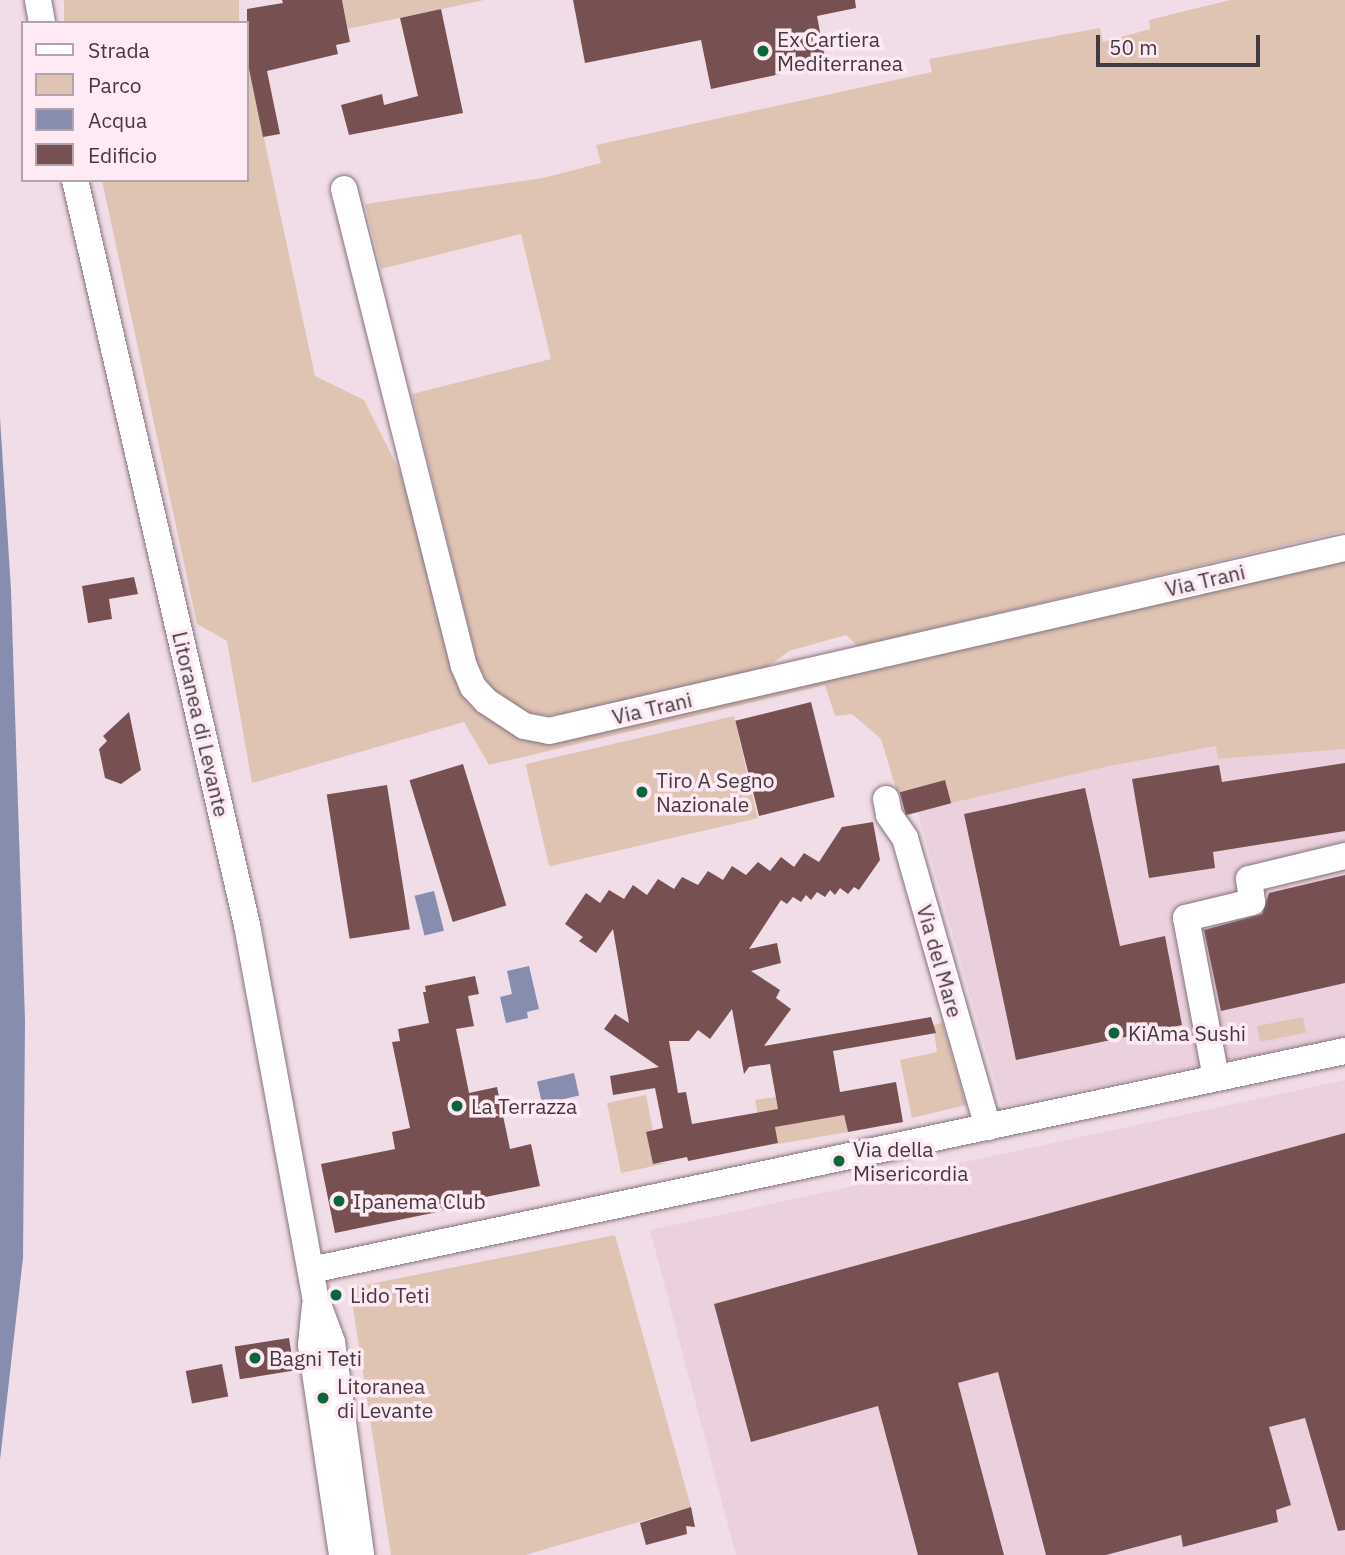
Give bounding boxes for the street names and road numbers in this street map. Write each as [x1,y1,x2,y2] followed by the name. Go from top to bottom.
[1163,559,1247,601] street label: Via Trani
[167,629,235,819] street label: Litoranea di Levante
[610,687,694,729] street label: Via Trani
[912,902,968,1020] street label: Via del Mare

